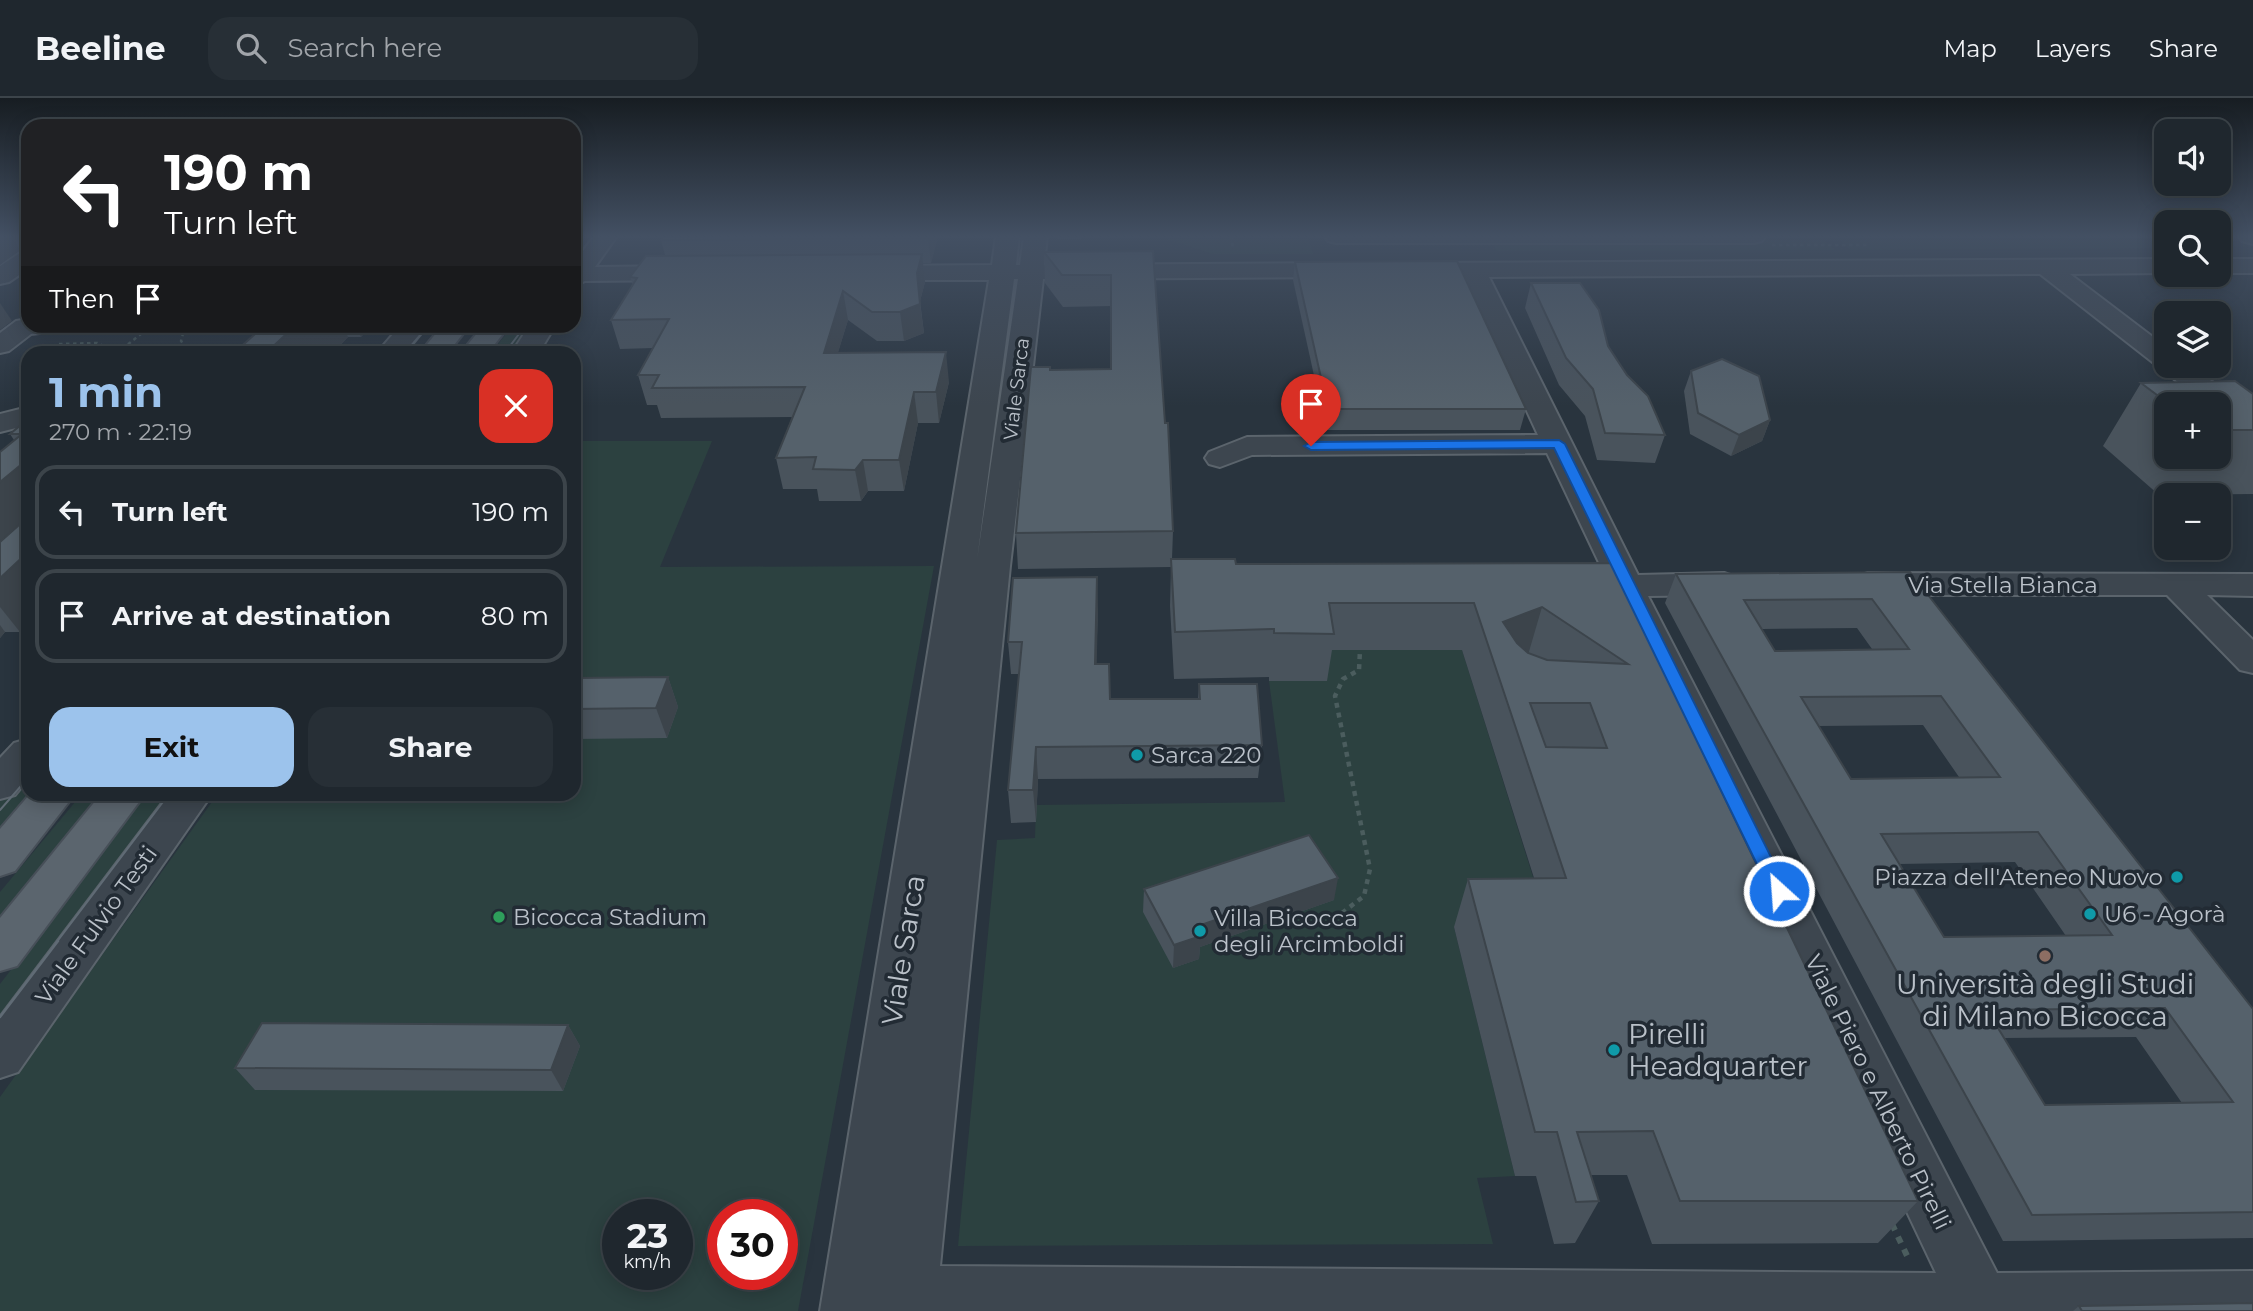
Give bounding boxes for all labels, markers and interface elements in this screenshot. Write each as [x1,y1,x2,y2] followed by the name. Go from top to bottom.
[208,17,698,80] search box
[35,28,166,68] text: Beeline
[232,29,270,67] icon: search
[288,32,442,64] text: Search here
[1943,34,1997,63] text: Map
[2035,34,2111,63] text: Layers
[2149,34,2218,63] text: Share
[2154,119,2231,560] map controls
[2154,119,2231,196] button: sound
[164,143,313,202] text: 190 m
[49,147,140,238] icon: left
[164,203,298,242] text: Turn left
[2154,210,2231,287] button: search
[129,280,167,318] icon: arrive
[49,283,115,315] text: Then
[2154,301,2231,378] button: layers
[999,337,1034,442] street label: Viale Sarca
[49,366,163,418] text: 1 min
[479,369,553,443] button: close
[1281,374,1341,446] pin
[1292,385,1330,423] icon: arrive
[2154,392,2231,469] button: +
[49,418,192,446] text: 270 m · 22:19
[2154,483,2231,560] button: −
[53,493,91,531] icon: left
[112,496,228,528] text: Turn left
[472,496,549,528] text: 190 m
[1908,571,2098,599] street label: Via Stella Bianca
[53,597,91,635] icon: arrive
[112,600,391,632] text: Arrive at destination
[481,600,549,632] text: 80 m
[49,707,294,787] button: Exit
[308,707,553,787] button: Share
[1151,741,1262,769] place label: Sarca 220
[1129,747,1145,763] marker: Sarca 220
[29,840,163,1010] street label: Viale Fulvio Testi
[1742,854,1816,928] position arrow
[1874,863,2163,891] place label: Piazza dell'Ateneo Nuovo
[2169,869,2185,885] marker: Piazza dell'Ateneo Nuovo
[874,872,932,1028] street label: Viale Sarca
[2104,900,2225,928] place label: U6 - Agorà
[513,903,707,931] place label: Bicocca Stadium
[1214,904,1404,958] place label: Villa Bicocca degli Arcimboldi
[2082,906,2098,922] marker: U6 - Agorà
[491,909,507,925] marker: Bicocca Stadium
[1192,923,1208,939] marker: Villa Bicocca degli Arcimboldi
[2037,948,2053,964] marker: Università degli Studi di Milano Bicocca
[1799,950,1957,1234] street label: Viale Piero e Alberto Pirelli
[1896,967,2194,1033] place label: Università degli Studi di Milano Bicocca
[1628,1017,1808,1083] place label: Pirelli Headquarter
[1606,1042,1622,1058] marker: Pirelli Headquarter
[707,1199,798,1290] speed limit sign: 30
[627,1214,668,1257] text: 23
[623,1251,672,1273] text: km/h

